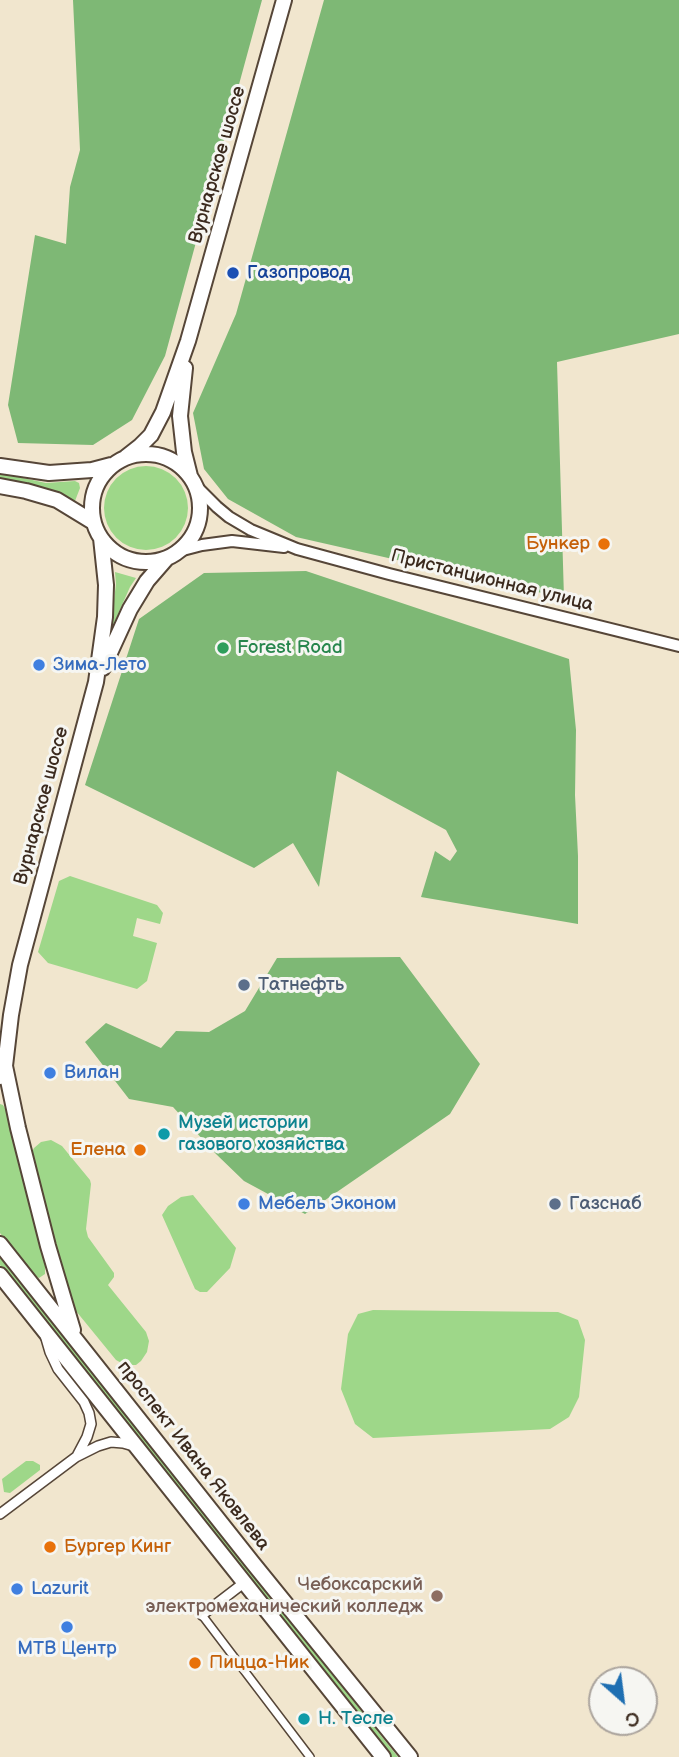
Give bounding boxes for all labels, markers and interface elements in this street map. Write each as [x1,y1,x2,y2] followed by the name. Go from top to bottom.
[185,84,251,246] street label: Вурнарское шоссе
[247,262,350,284] place label: Газопровод
[225,265,241,281] marker: Газопровод
[526,533,590,555] place label: Бункер
[596,536,612,552] marker: Бункер
[388,545,596,617] street label: Пристанционная улица
[237,637,343,659] place label: Forest Road
[215,640,231,656] marker: Forest Road
[53,654,146,676] place label: Зима-Лето
[31,657,47,673] marker: Зима-Лето
[10,724,74,888] street label: Вурнарское шоссе
[258,974,344,996] place label: Татнефть
[236,977,252,993] marker: Татнефть
[64,1062,119,1084] place label: Вилан
[42,1065,58,1081] marker: Вилан
[178,1112,345,1156] place label: Музей истории газового хозяйства
[156,1126,172,1142] marker: Музей истории газового хозяйства
[70,1139,126,1161] place label: Елена
[132,1142,148,1158] marker: Елена
[258,1193,397,1215] place label: Мебель Эконом
[569,1193,642,1215] place label: Газснаб
[236,1196,252,1212] marker: Мебель Эконом
[547,1196,563,1212] marker: Газснаб
[112,1357,274,1555] street label: проспект Ивана Яковлева
[64,1536,172,1558] place label: Бургер Кинг
[42,1539,58,1555] marker: Бургер Кинг
[145,1574,423,1618] place label: Чебоксарский электромеханический колледж
[31,1578,89,1600] place label: Lazurit
[9,1581,25,1597] marker: Lazurit
[429,1588,445,1604] marker: Чебоксарский электромеханический колледж
[59,1619,75,1635] marker: МТВ Центр
[17,1638,117,1660] place label: МТВ Центр
[209,1652,309,1674] place label: Пицца-Ник
[187,1655,203,1671] marker: Пицца-Ник
[588,1666,658,1736] north arrow
[621,1705,643,1731] text: С
[318,1708,393,1730] place label: Н. Тесле
[296,1711,312,1727] marker: Н. Тесле

